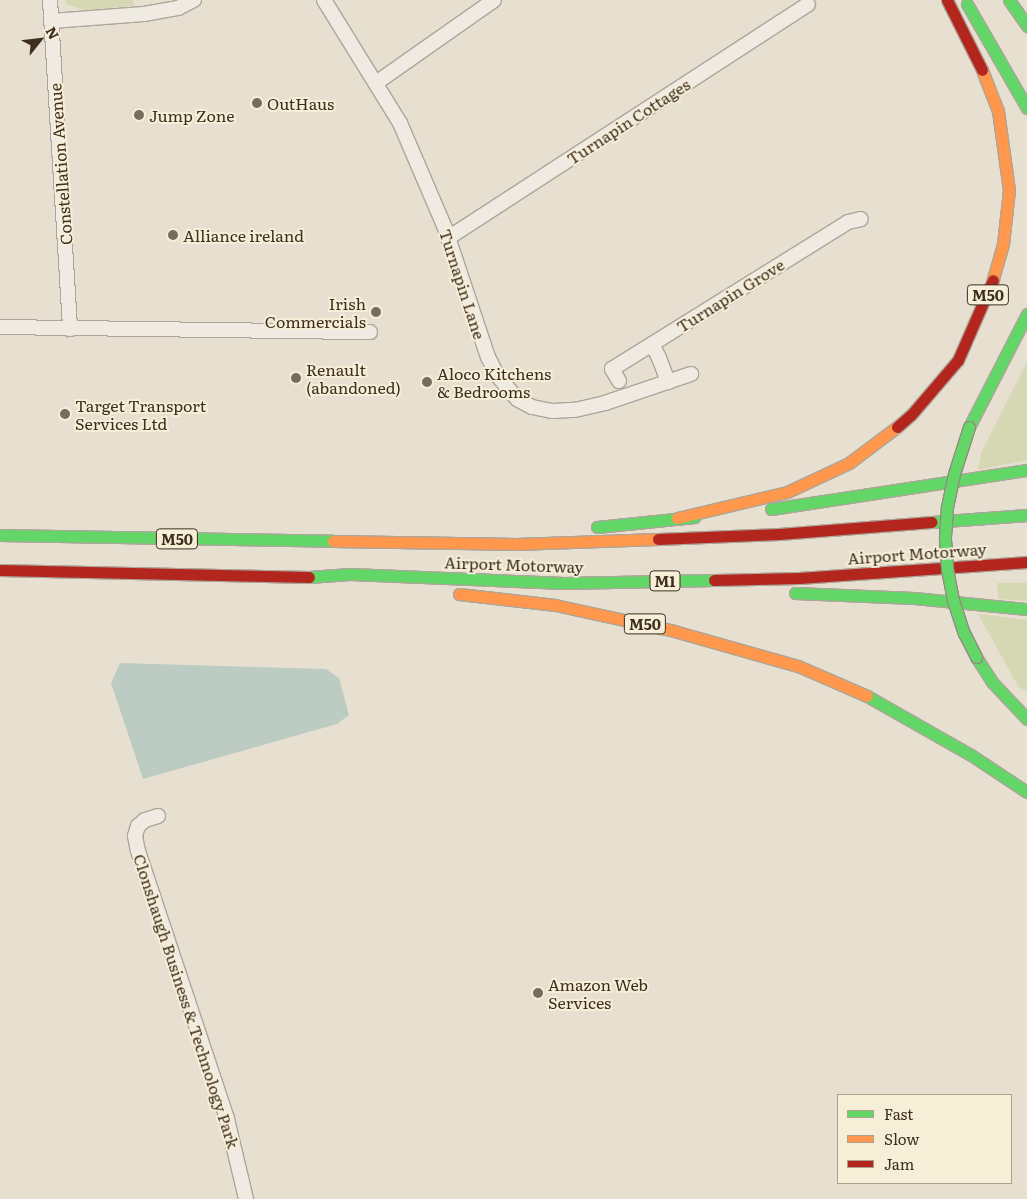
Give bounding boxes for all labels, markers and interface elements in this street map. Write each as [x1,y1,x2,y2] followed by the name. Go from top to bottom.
[15,15,65,65] north arrow
[42,23,65,43] text: N
[563,74,693,168] street label: Turnapin Cottages
[45,82,75,246] street label: Constellation Avenue
[267,93,334,113] place label: OutHaus
[251,97,263,109] marker: OutHaus
[149,105,235,125] place label: Jump Zone
[133,109,145,121] marker: Jump Zone
[183,225,304,245] place label: Alliance ireland
[436,226,490,342] street label: Turnapin Lane
[167,229,179,241] marker: Alliance ireland
[673,254,787,336] street label: Turnapin Grove
[967,282,1009,308] road number: M50
[265,293,366,331] place label: Irish Commercials
[370,306,382,318] marker: Irish Commercials
[306,359,401,397] place label: Renault (abandoned)
[437,363,551,401] place label: Aloco Kitchens & Bedrooms
[290,372,302,384] marker: Renault (abandoned)
[421,376,433,388] marker: Aloco Kitchens & Bedrooms
[75,395,206,433] place label: Target Transport Services Ltd
[59,408,71,420] marker: Target Transport Services Ltd
[156,526,198,552] road number: M50
[847,539,987,567] street label: Airport Motorway
[444,552,584,576] street label: Airport Motorway
[649,568,681,594] road number: M1
[624,612,666,636] road number: M50
[130,851,244,1151] street label: Clonshaugh Business & Technology Park
[548,974,648,1012] place label: Amazon Web Services
[532,987,544,999] marker: Amazon Web Services
[837,1094,1012,1184] legend
[884,1102,913,1125] text: Fast
[884,1127,919,1150] text: Slow
[884,1152,914,1175] text: Jam

